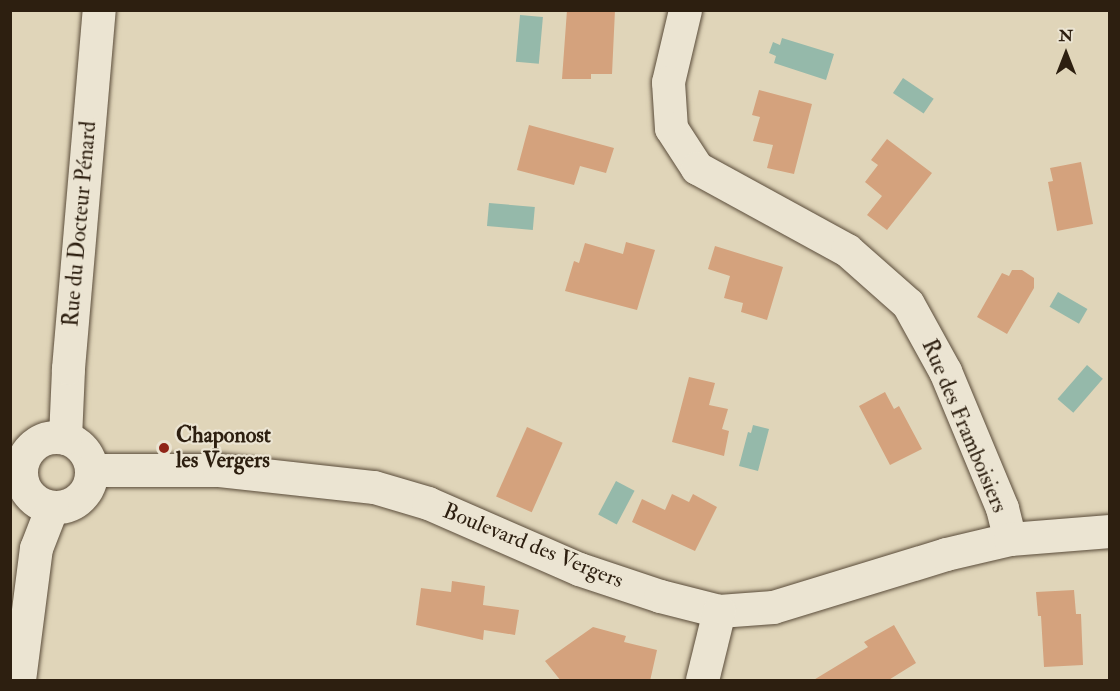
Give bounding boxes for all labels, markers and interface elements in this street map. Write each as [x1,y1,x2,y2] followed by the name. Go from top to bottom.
[1036,24,1096,84] north arrow
[1059,26,1073,46] text: N
[58,120,102,328] street label: Rue du Docteur Pénard
[916,335,1012,517] street label: Rue des Framboisiers
[176,422,271,474] place label: Chaponost les Vergers
[157,441,171,455] marker: Chaponost les Vergers
[439,498,627,594] street label: Boulevard des Vergers

